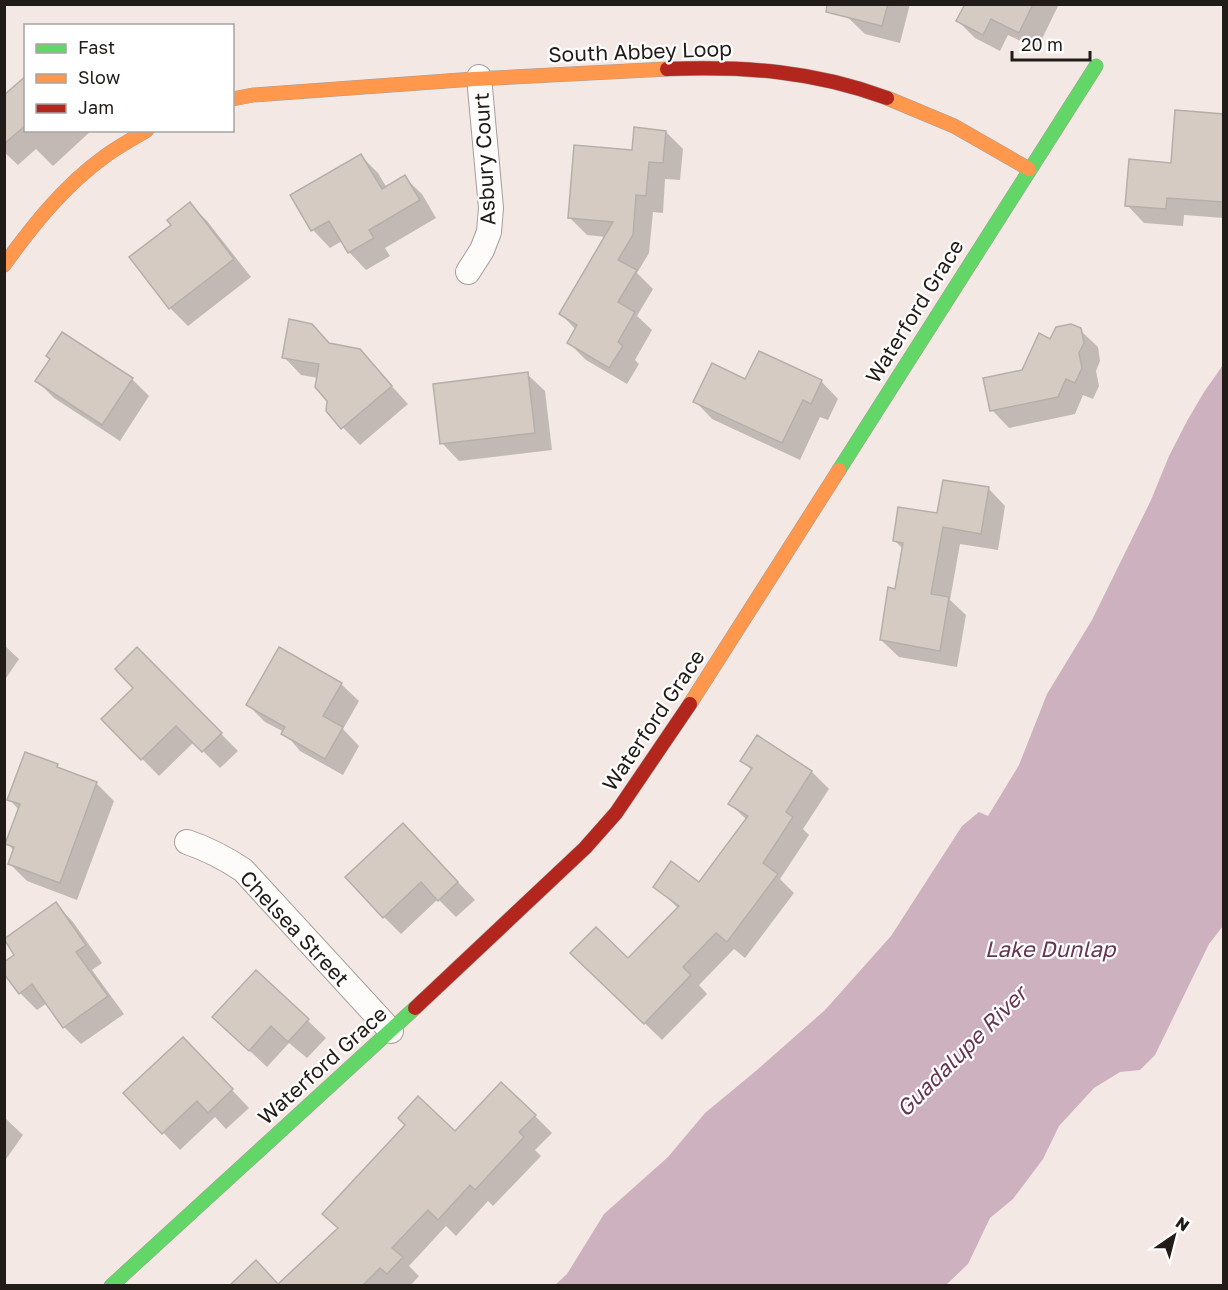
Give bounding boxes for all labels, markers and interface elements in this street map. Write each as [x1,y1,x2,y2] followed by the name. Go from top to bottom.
[24,24,234,132] legend
[1012,24,1090,62] scale bar
[1021,33,1063,55] text: 20 m
[548,35,732,67] street label: South Abbey Loop
[78,36,115,58] text: Fast
[78,66,121,88] text: Slow
[468,92,500,226] street label: Asbury Court
[78,96,114,118] text: Jam
[859,234,969,388] street label: Waterford Grace
[596,644,710,796] street label: Waterford Grace
[235,865,355,991] street label: Chelsea Street
[985,935,1117,962] water label: Lake Dunlap
[890,978,1034,1122] water label: Guadalupe River
[252,1000,392,1130] street label: Waterford Grace
[1144,1206,1204,1266] north arrow
[1172,1212,1193,1235] text: N

